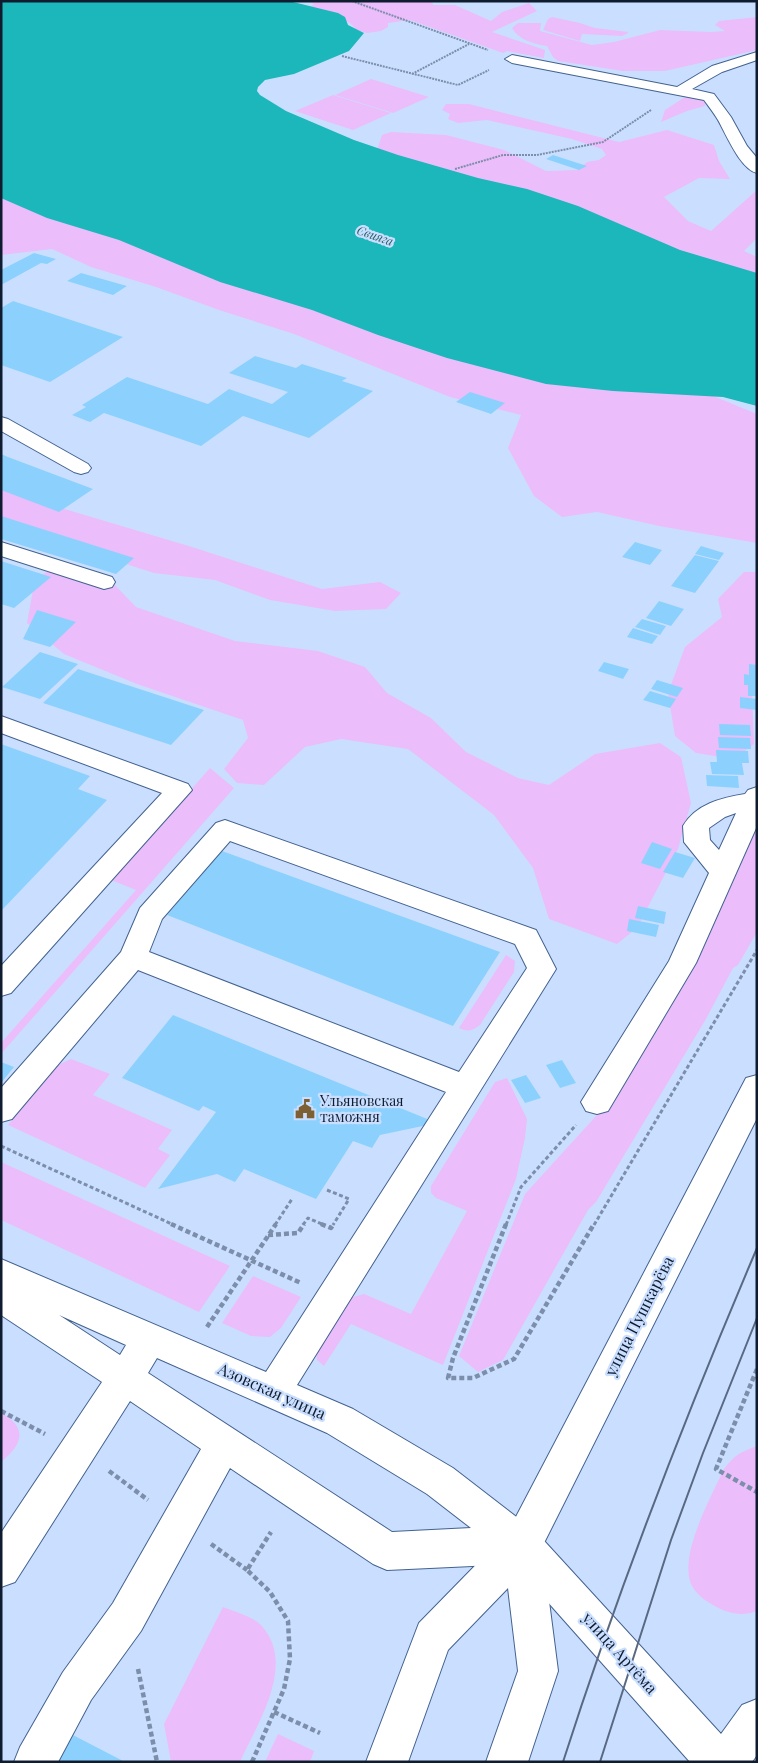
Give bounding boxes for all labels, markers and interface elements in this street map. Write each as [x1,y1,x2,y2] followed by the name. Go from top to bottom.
[355,221,396,249] water label: Свияга
[319,1091,404,1126] place label: Ульяновская таможня
[294,1098,316,1120] public building icon: Ульяновская таможня
[599,1252,678,1380] street label: улица Пушкарёва
[214,1357,329,1424] street label: Азовская улица
[577,1607,663,1698] street label: улица Артёма

